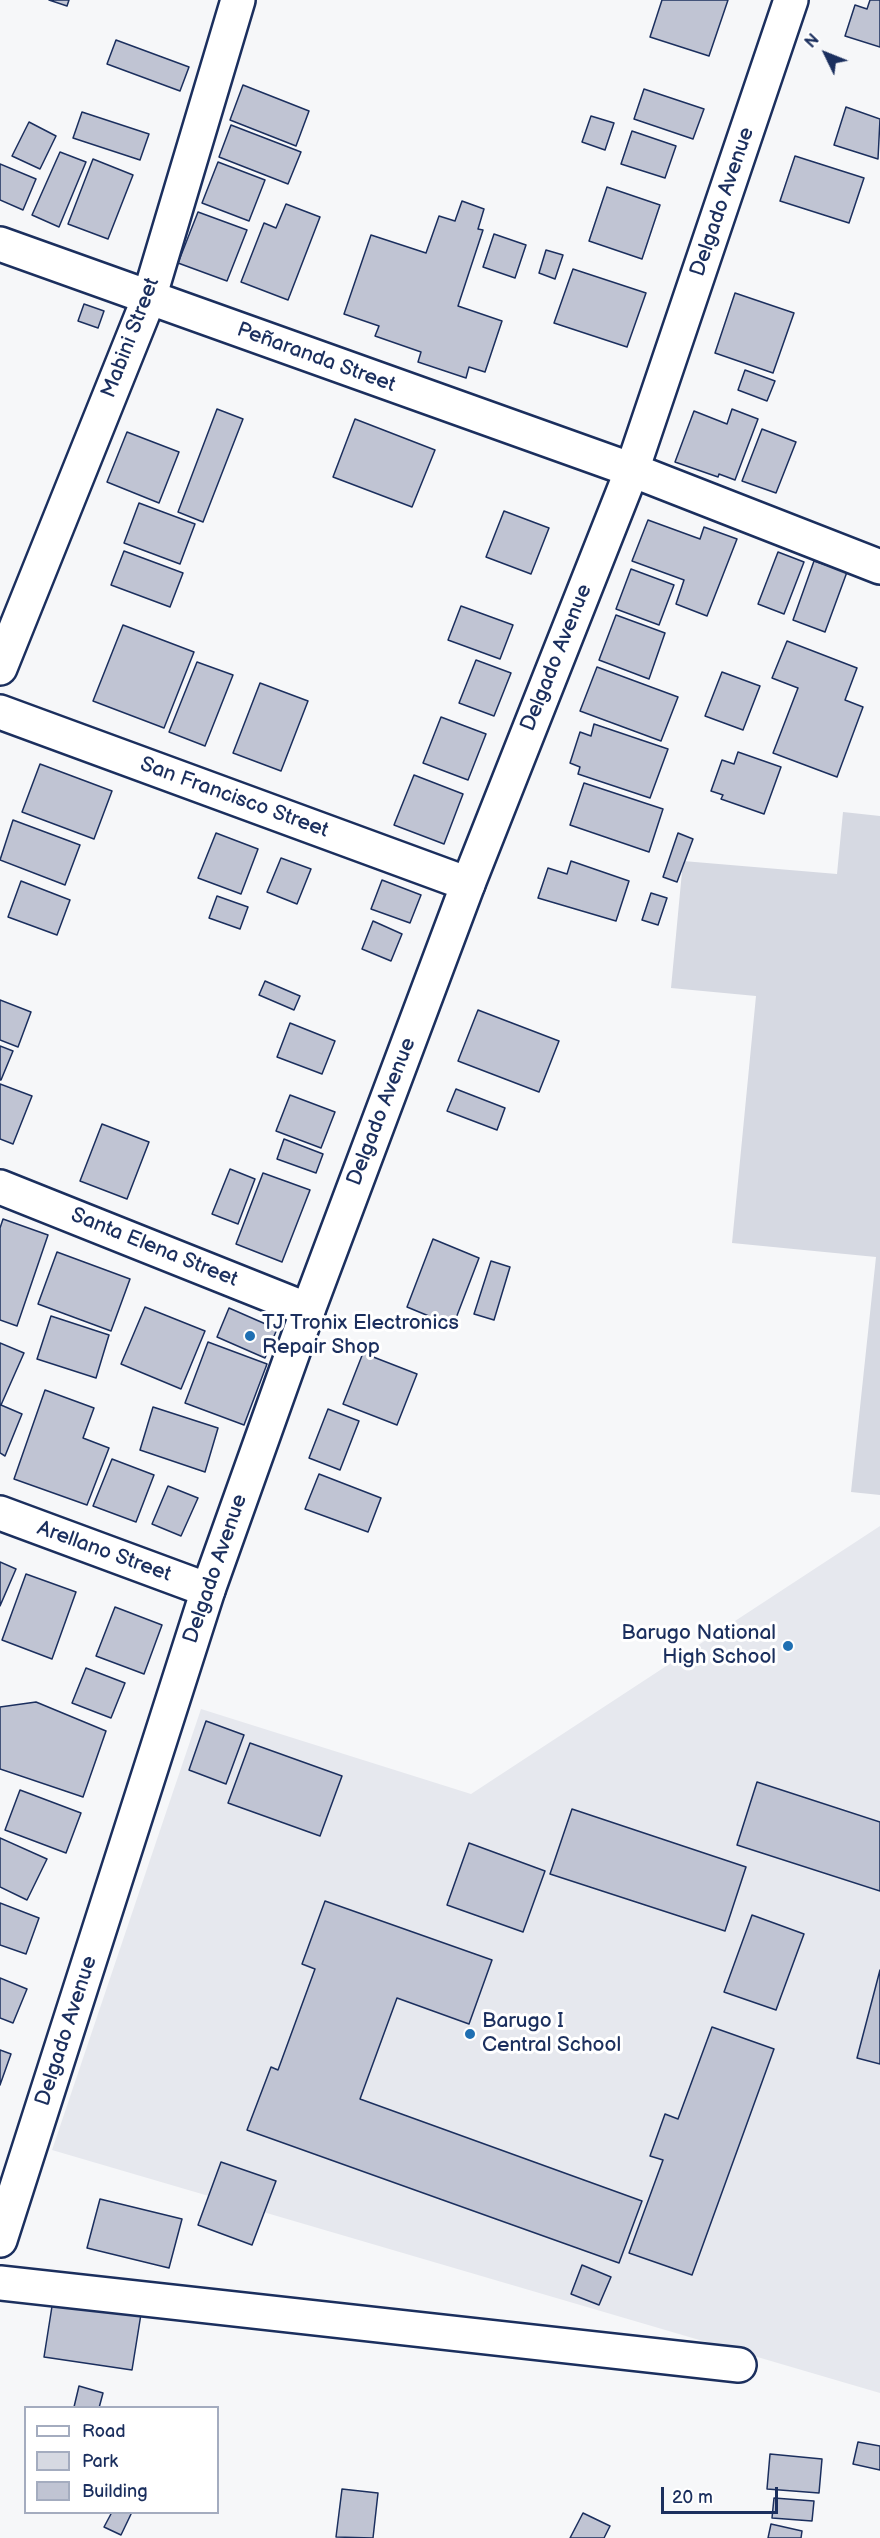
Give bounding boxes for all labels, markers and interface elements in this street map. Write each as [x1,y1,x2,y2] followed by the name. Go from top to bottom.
[796,24,856,84] north arrow
[801,31,824,52] text: N
[686,124,760,280] street label: Delgado Avenue
[97,274,165,402] street label: Mabini Street
[233,318,399,398] street label: Peñaranda Street
[516,581,598,735] street label: Delgado Avenue
[136,752,332,844] street label: San Francisco Street
[342,1035,422,1189] street label: Delgado Avenue
[67,1203,241,1293] street label: Santa Elena Street
[262,1311,459,1361] place label: TJ Tronix Electronics Repair Shop
[243,1329,257,1343] marker: TJ Tronix Electronics Repair Shop
[179,1491,253,1647] street label: Delgado Avenue
[34,1516,174,1588] street label: Arellano Street
[621,1621,776,1671] place label: Barugo National High School
[781,1639,795,1653] marker: Barugo National High School
[31,1953,103,2109] street label: Delgado Avenue
[482,2009,621,2059] place label: Barugo I Central School
[463,2027,477,2041] marker: Barugo I Central School
[24,2406,219,2514] legend
[82,2421,126,2442] text: Road
[82,2451,118,2472] text: Park
[664,2475,781,2513] scale bar
[82,2481,148,2502] text: Building
[672,2487,713,2508] text: 20 m

